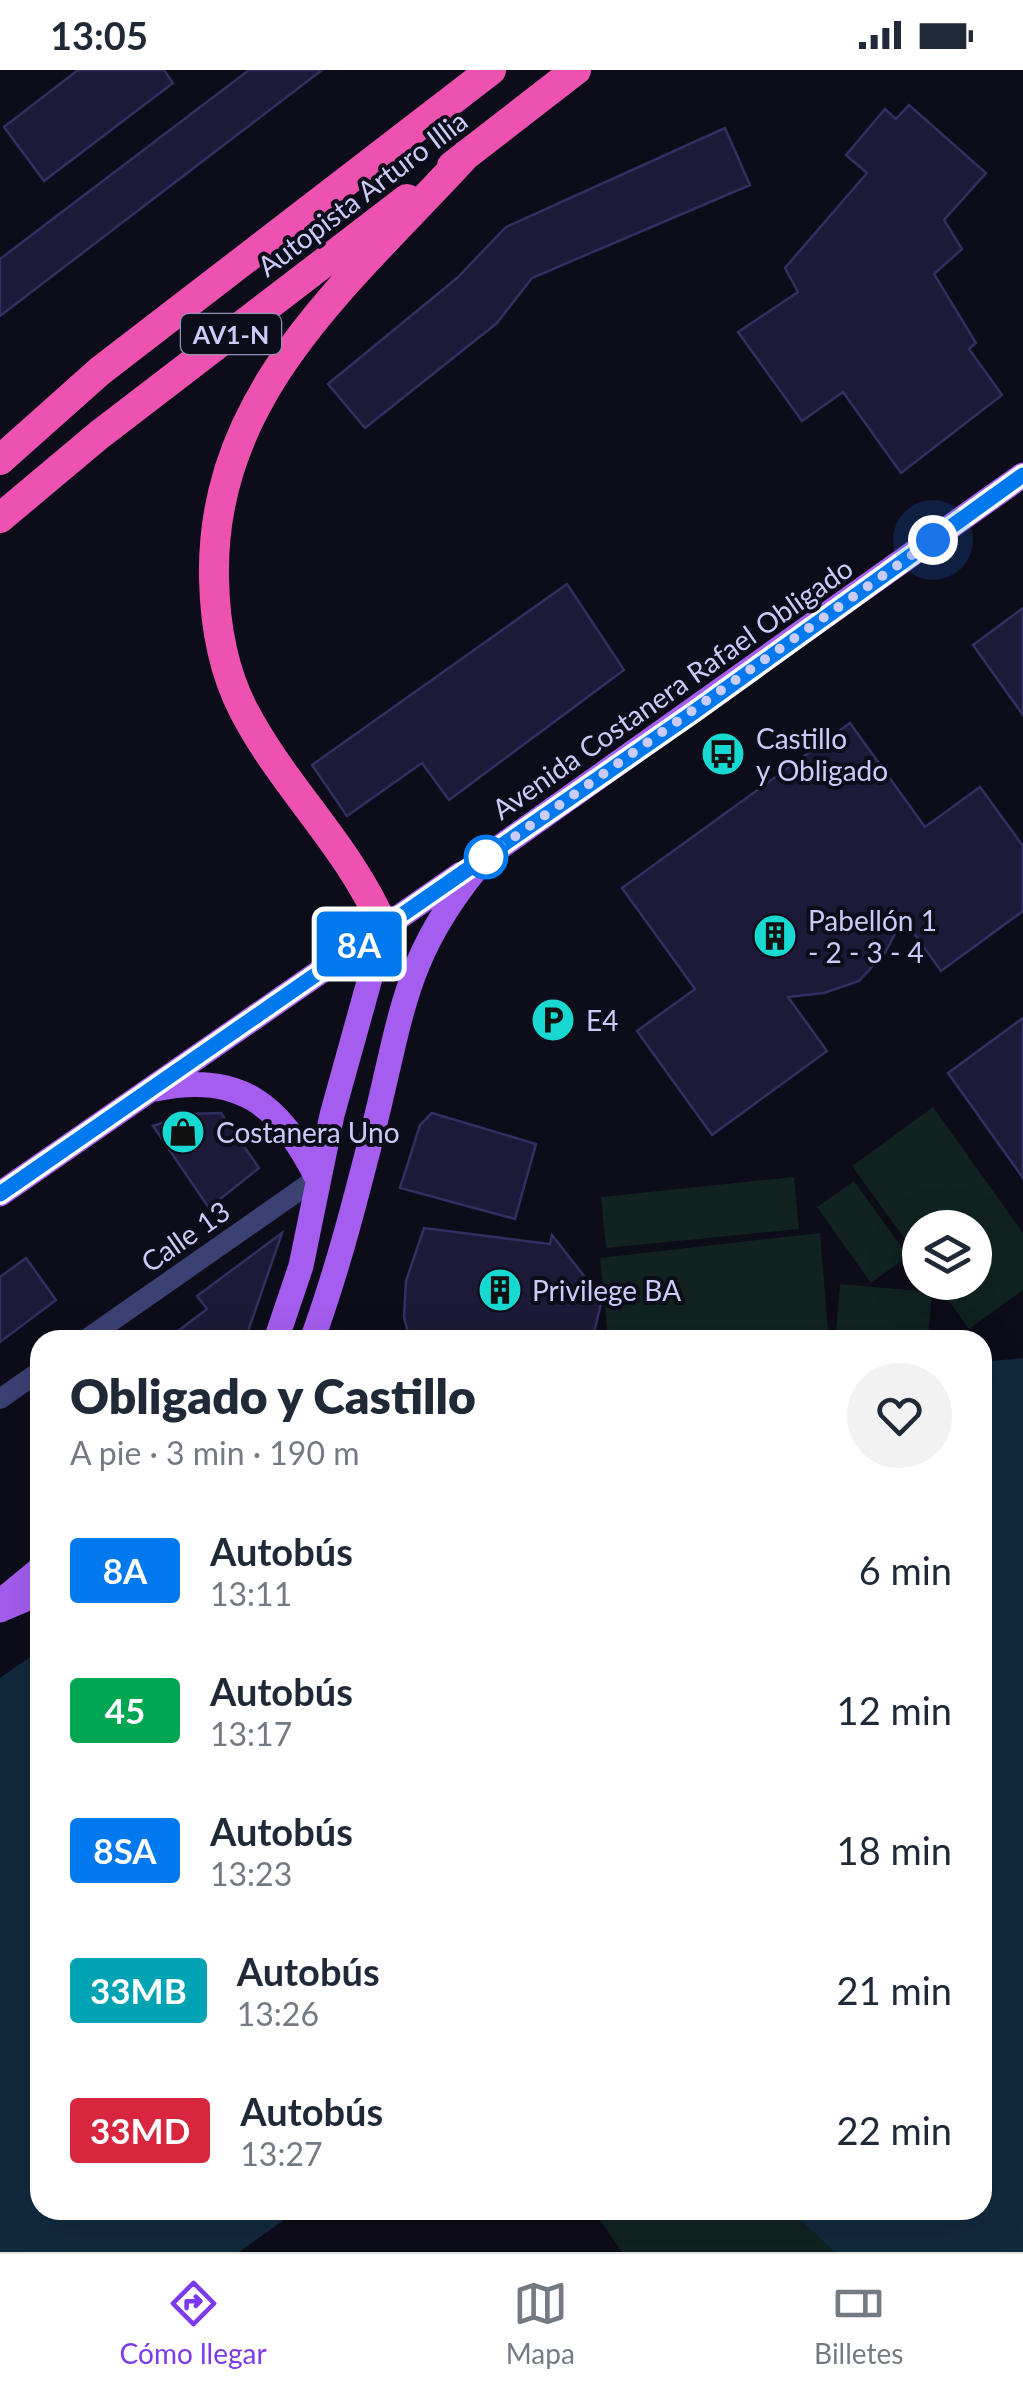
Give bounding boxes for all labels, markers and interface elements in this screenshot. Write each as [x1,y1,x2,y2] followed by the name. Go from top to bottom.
[50,12,148,58] text: 13:05
[250,103,474,283] street label: Autopista Arturo Illia
[181,314,281,354] road number: AV1-N
[908,515,958,565] your location
[485,550,859,826] street label: Avenida Costanera Rafael Obligado
[756,721,888,787] place label: Castillo y Obligado
[700,731,746,777] bus stop icon: Castillo y Obligado
[465,836,507,878] unlabelled marker
[808,903,937,969] place label: Pabellón 1 - 2 - 3 - 4
[314,912,404,976] line badge: 8A
[752,913,798,959] building icon: Pabellón 1 - 2 - 3 - 4
[337,923,381,965] text: 8A
[530,997,576,1043] parking icon: E4
[586,1003,618,1037] place label: E4
[160,1109,206,1155] shop icon: Costanera Uno
[216,1115,400,1149] place label: Costanera Uno
[134,1193,236,1279] street label: Calle 13
[902,1210,992,1300] map controls
[902,1210,992,1300] button: layers
[477,1267,523,1313] building icon: Privilege BA
[532,1273,681,1307] place label: Privilege BA
[847,1363,952,1468] button: heart
[70,1367,476,1424] text: Obligado y Castillo
[70,1433,360,1472] text: A pie · 3 min · 190 m
[210,1528,353,1574] text: Autobús
[859,1547,952,1593] text: 6 min
[103,1549,147,1591] text: 8A
[210,1574,292,1613] text: 13:11
[210,1668,353,1714] text: Autobús
[837,1687,952,1733] text: 12 min
[105,1689,145,1731] text: 45
[210,1714,292,1753] text: 13:17
[210,1808,353,1854] text: Autobús
[837,1827,952,1873] text: 18 min
[93,1829,157,1871] text: 8SA
[210,1854,292,1893] text: 13:23
[237,1948,380,1994] text: Autobús
[837,1967,952,2013] text: 21 min
[90,1969,187,2011] text: 33MB
[237,1994,319,2033] text: 13:26
[240,2088,383,2134] text: Autobús
[837,2107,952,2153] text: 22 min
[90,2109,190,2151] text: 33MD
[240,2134,323,2173] text: 13:27
[120,2276,267,2370] tab: Cómo llegar
[506,2276,575,2370] tab: Mapa
[814,2276,903,2370] tab: Billetes

